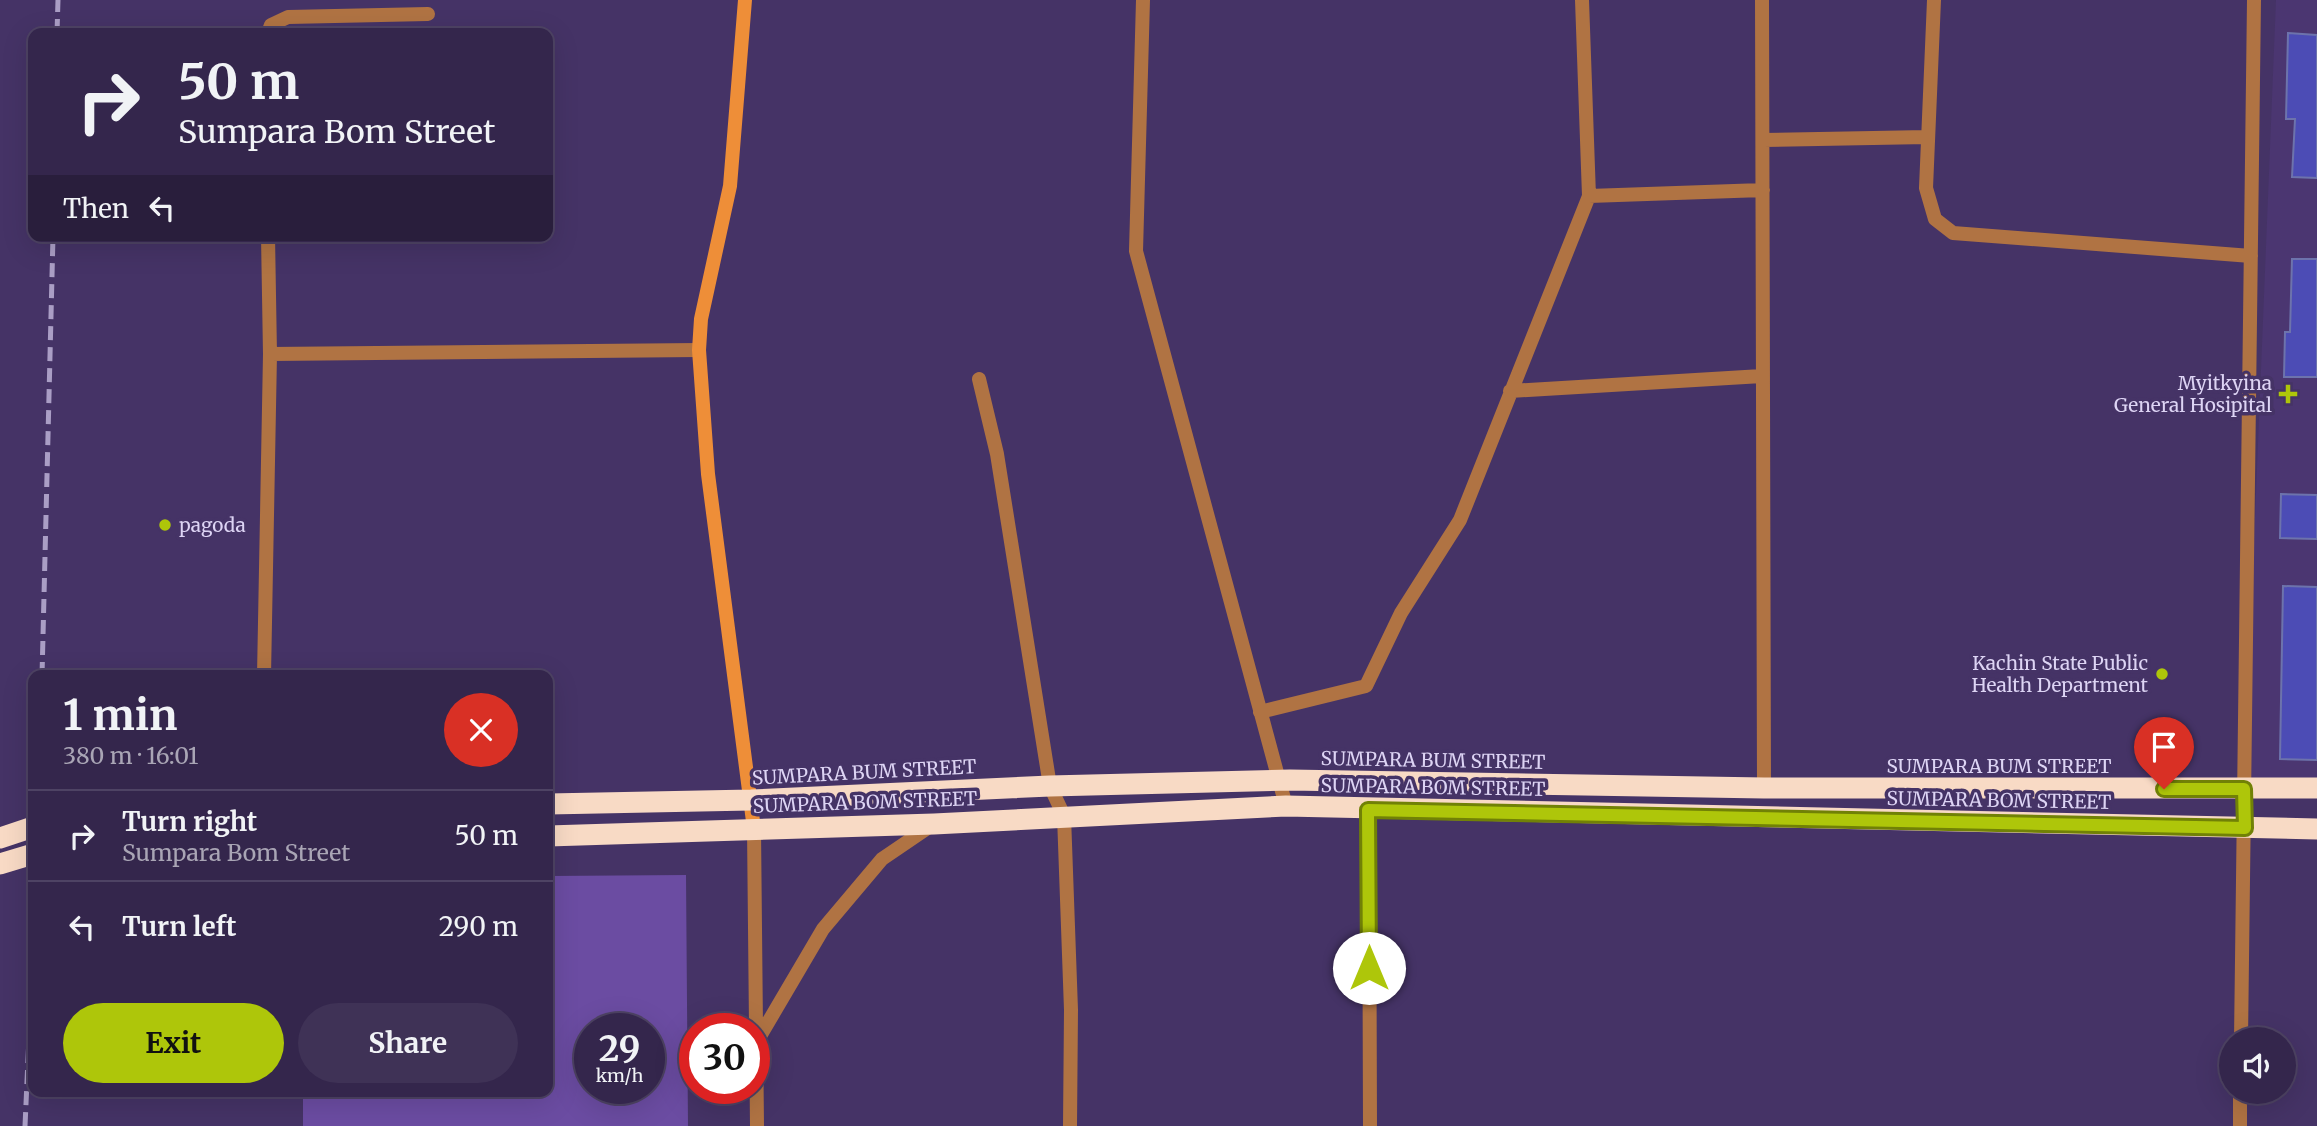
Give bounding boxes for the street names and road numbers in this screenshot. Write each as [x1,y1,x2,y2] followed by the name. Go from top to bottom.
[1320,746,1546,774] street label: SUMPARA BUM STREET
[751,754,977,790] street label: SUMPARA BUM STREET
[1887,754,2111,778] street label: SUMPARA BUM STREET
[1320,773,1546,801] street label: SUMPARA BOM STREET
[752,786,978,818] street label: SUMPARA BOM STREET
[1886,786,2112,814] street label: SUMPARA BOM STREET

